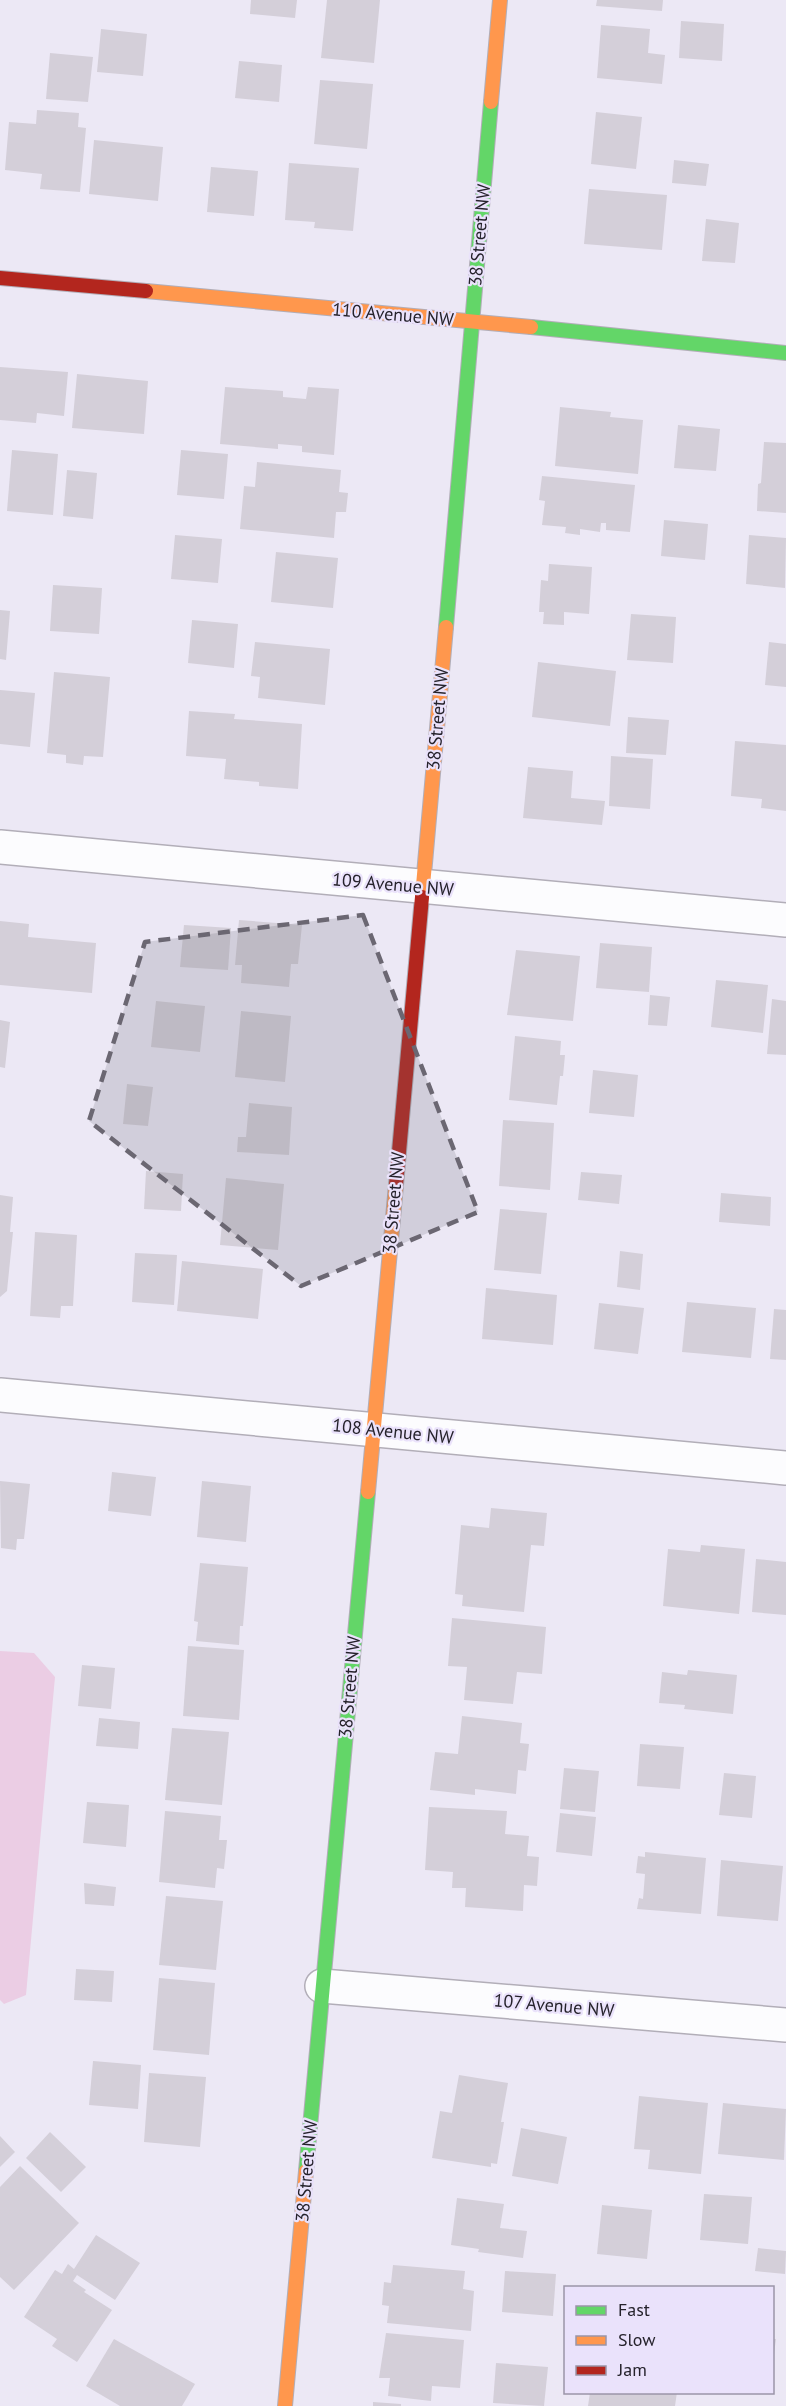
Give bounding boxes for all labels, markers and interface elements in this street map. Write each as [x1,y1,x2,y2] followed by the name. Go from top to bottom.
[463,183,495,287] street label: 38 Street NW
[331,297,455,331] street label: 110 Avenue NW
[421,667,453,771] street label: 38 Street NW
[331,867,455,901] street label: 109 Avenue NW
[377,1151,409,1255] street label: 38 Street NW
[331,1413,455,1449] street label: 108 Avenue NW
[333,1635,365,1739] street label: 38 Street NW
[493,1988,615,2022] street label: 107 Avenue NW
[290,2119,322,2223] street label: 38 Street NW
[564,2286,774,2394] legend
[618,2298,650,2321] text: Fast
[618,2328,656,2351] text: Slow
[617,2358,647,2381] text: Jam

